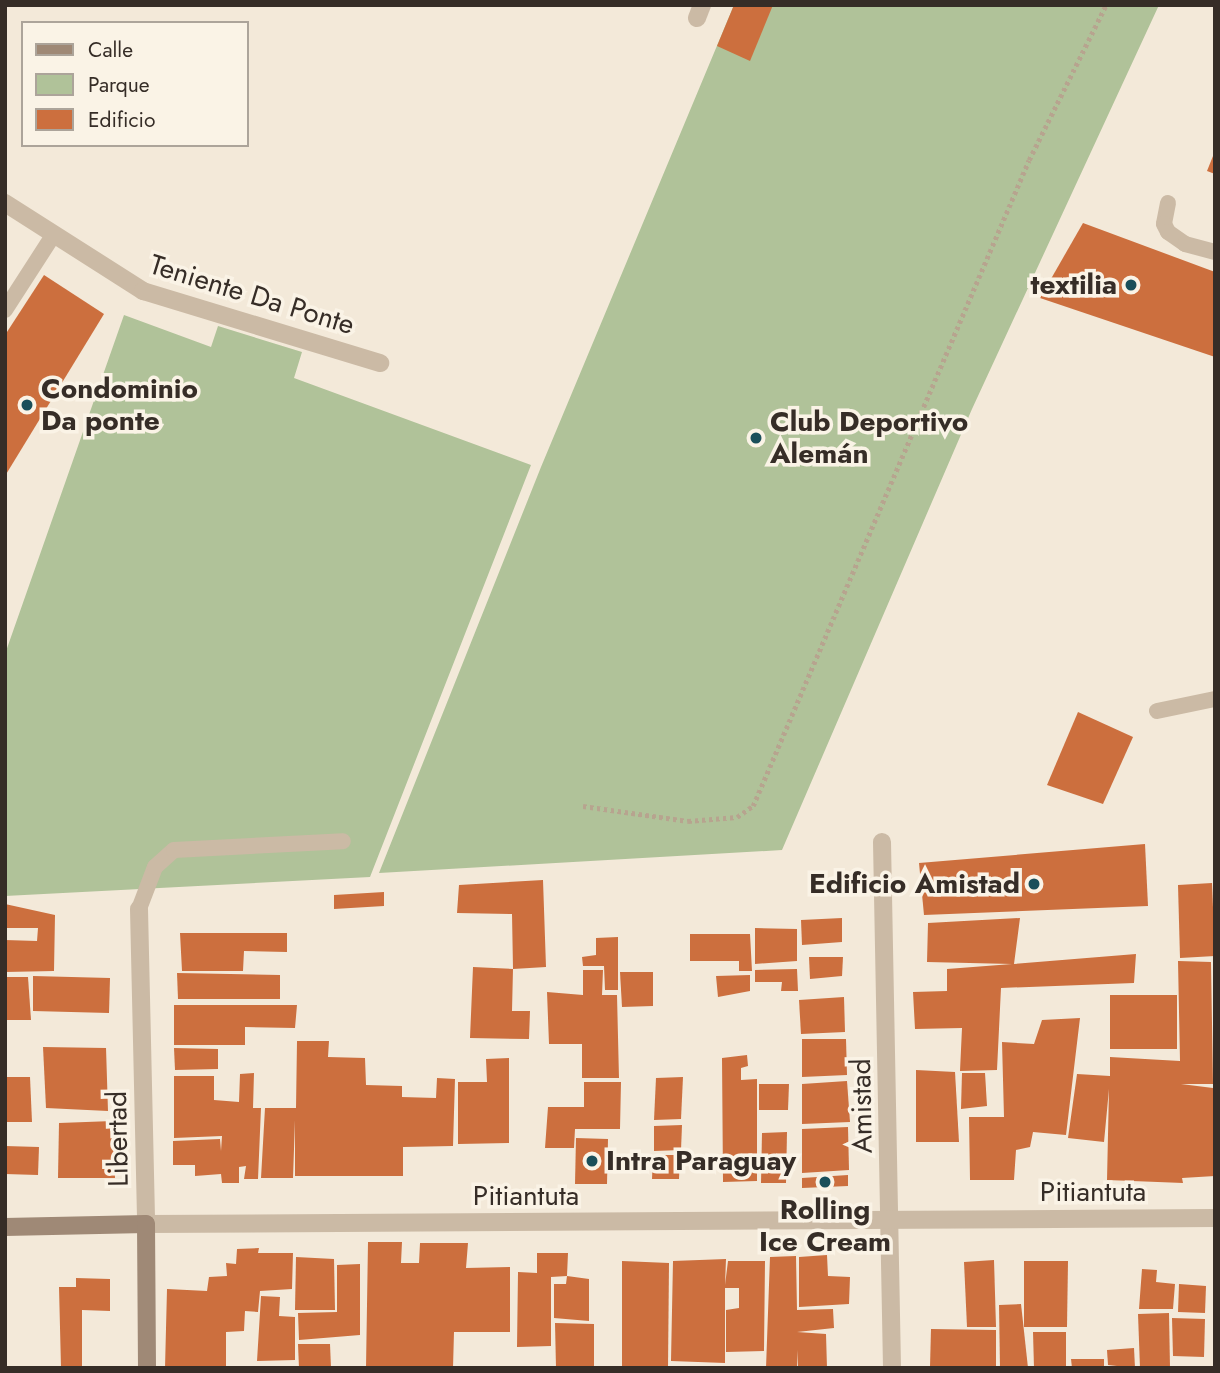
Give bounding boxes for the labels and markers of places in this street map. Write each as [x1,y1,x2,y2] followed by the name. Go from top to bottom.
[1031,268,1117,302] place label: textilia
[1123,277,1139,293] marker: textilia
[41,372,198,438] place label: Condominio Da ponte
[19,397,35,413] marker: Condominio Da ponte
[770,405,968,471] place label: Club Deportivo Alemán
[748,430,764,446] marker: Club Deportivo Alemán
[809,867,1020,901] place label: Edificio Amistad
[1026,876,1042,892] marker: Edificio Amistad
[606,1144,796,1178] place label: Intra Paraguay
[584,1153,600,1169] marker: Intra Paraguay
[817,1174,833,1190] marker: Rolling Ice Cream
[759,1193,891,1259] place label: Rolling Ice Cream

